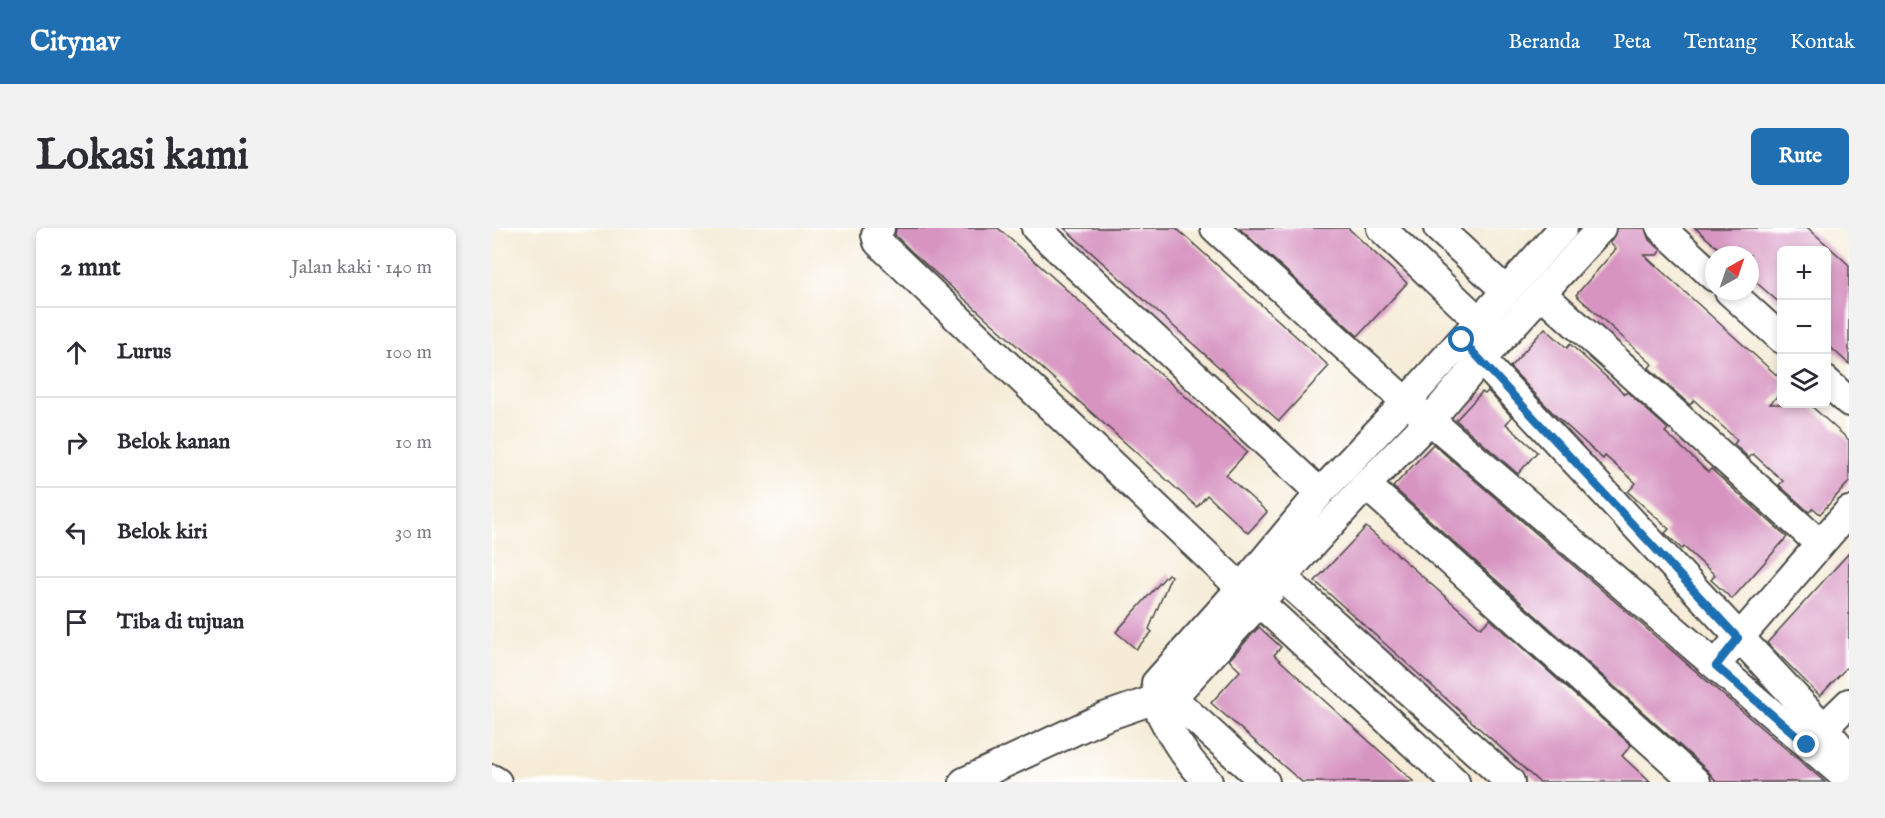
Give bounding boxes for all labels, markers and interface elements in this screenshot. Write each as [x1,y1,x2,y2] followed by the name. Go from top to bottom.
[30,25,120,60] text: Citynav
[1508,29,1580,56] text: Beranda
[1613,29,1651,56] text: Peta
[1684,29,1757,56] text: Tentang
[1790,29,1855,56] text: Kontak
[1751,128,1849,185] button: Rute
[36,130,249,183] text: Lokasi kami
[1705,246,1759,300] north arrow
[1777,246,1831,408] map controls
[1777,246,1831,300] button: +
[60,251,121,284] text: 2 mnt
[291,255,432,280] text: Jalan kaki · 140 m
[1777,300,1831,354] button: −
[1448,326,1474,352] route start
[60,336,93,369] icon: ahead
[117,338,171,366] text: Lurus
[385,340,432,365] text: 100 m
[1777,354,1831,408] button: layers
[60,426,93,459] icon: right
[117,428,230,456] text: Belok kanan
[395,430,432,455] text: 10 m
[60,516,93,549] icon: left
[117,518,208,546] text: Belok kiri
[395,520,432,545] text: 30 m
[60,606,93,639] icon: arrive
[117,608,244,636] text: Tiba di tujuan
[1793,731,1819,757] route end

